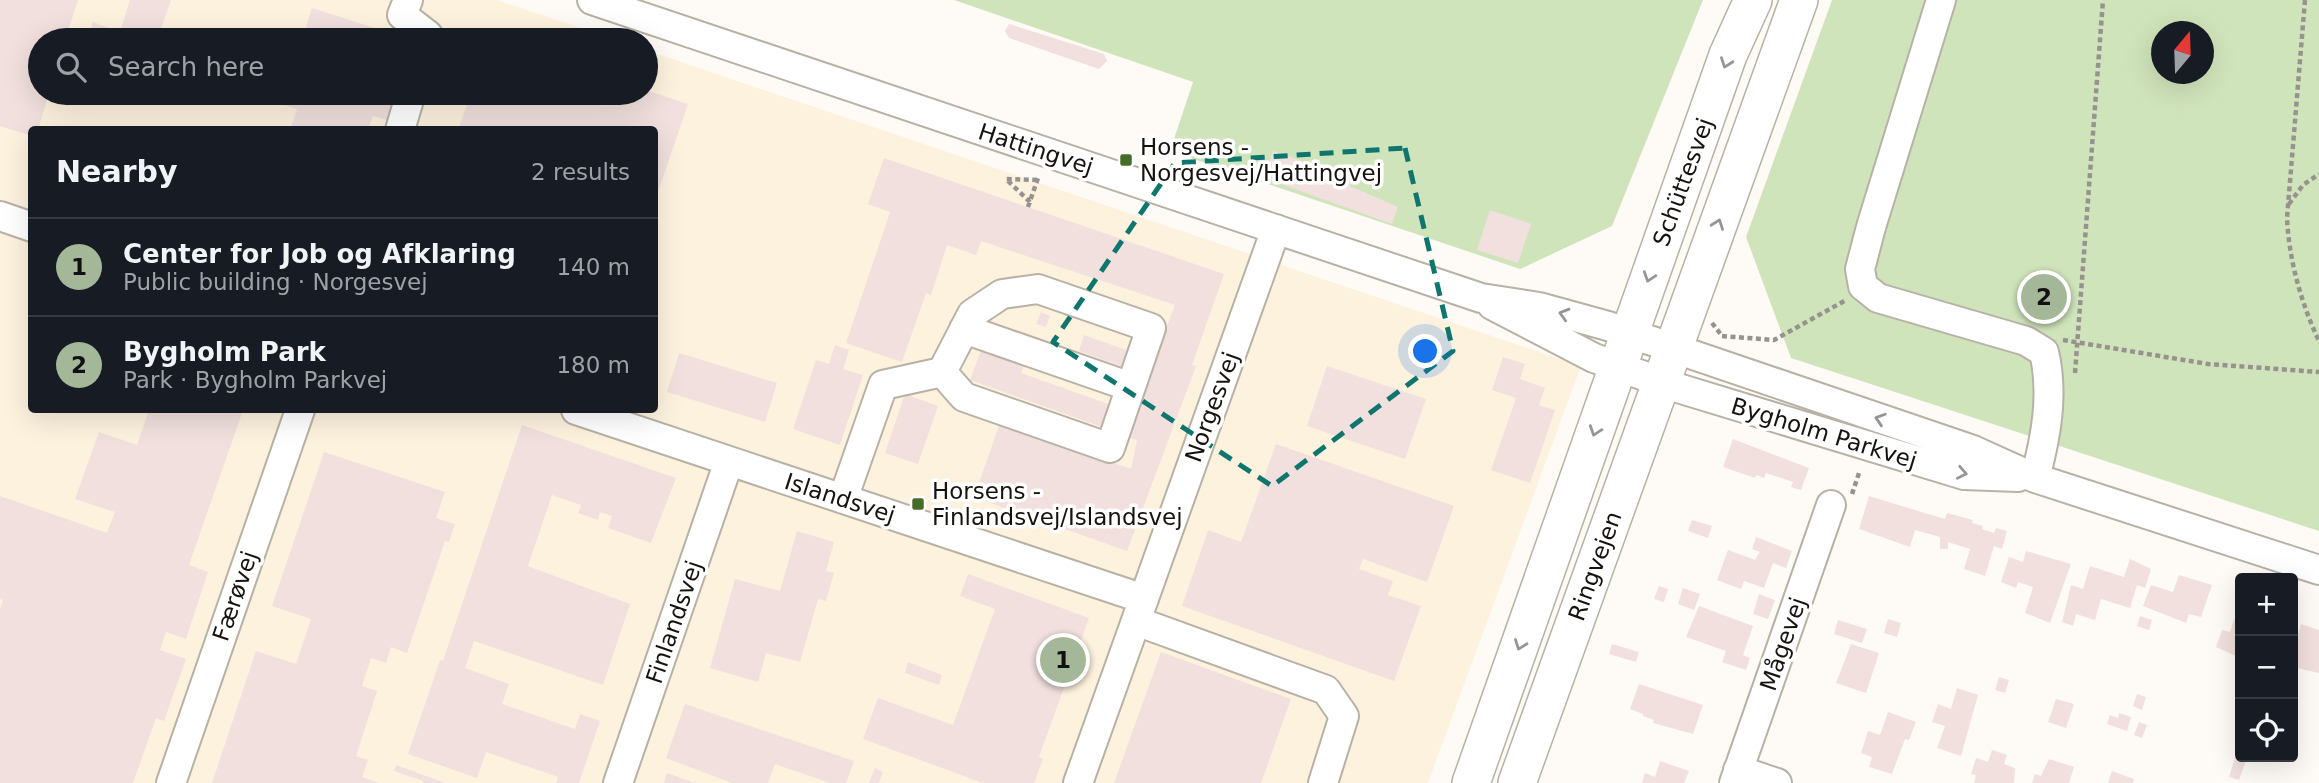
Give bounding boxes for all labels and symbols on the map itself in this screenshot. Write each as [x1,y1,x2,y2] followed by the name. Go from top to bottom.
[2151,21,2214,84] north arrow
[1720,56,1734,68] one-way arrow
[1648,114,1718,250] street label: Schüttesvej
[975,118,1097,180] street label: Hattingvej
[1140,134,1382,186] place label: Horsens - Norgesvej/Hattingvej
[1118,152,1134,168] marker: Horsens - Norgesvej/Hattingvej
[1710,218,1724,230] one-way arrow
[1643,270,1657,282] one-way arrow
[2021,271,2067,323] pin: 2
[1558,307,1570,322] one-way arrow
[1408,334,1442,368] your location
[1180,348,1244,466] street label: Norgesvej
[1728,392,1920,474] street label: Bygholm Parkvej
[1874,413,1886,427] one-way arrow
[1589,424,1603,436] one-way arrow
[1956,465,1968,480] one-way arrow
[782,468,898,528] street label: Islandsvej
[932,478,1183,530] place label: Horsens - Finlandsvej/Islandsvej
[910,496,926,512] marker: Horsens - Finlandsvej/Islandsvej
[1563,508,1627,624] street label: Ringvejen
[207,548,263,644] street label: Færøvej
[641,557,707,687] street label: Finlandsvej
[1754,594,1811,694] street label: Mågevej
[1040,634,1086,686] pin: 1
[1514,639,1528,651] one-way arrow

